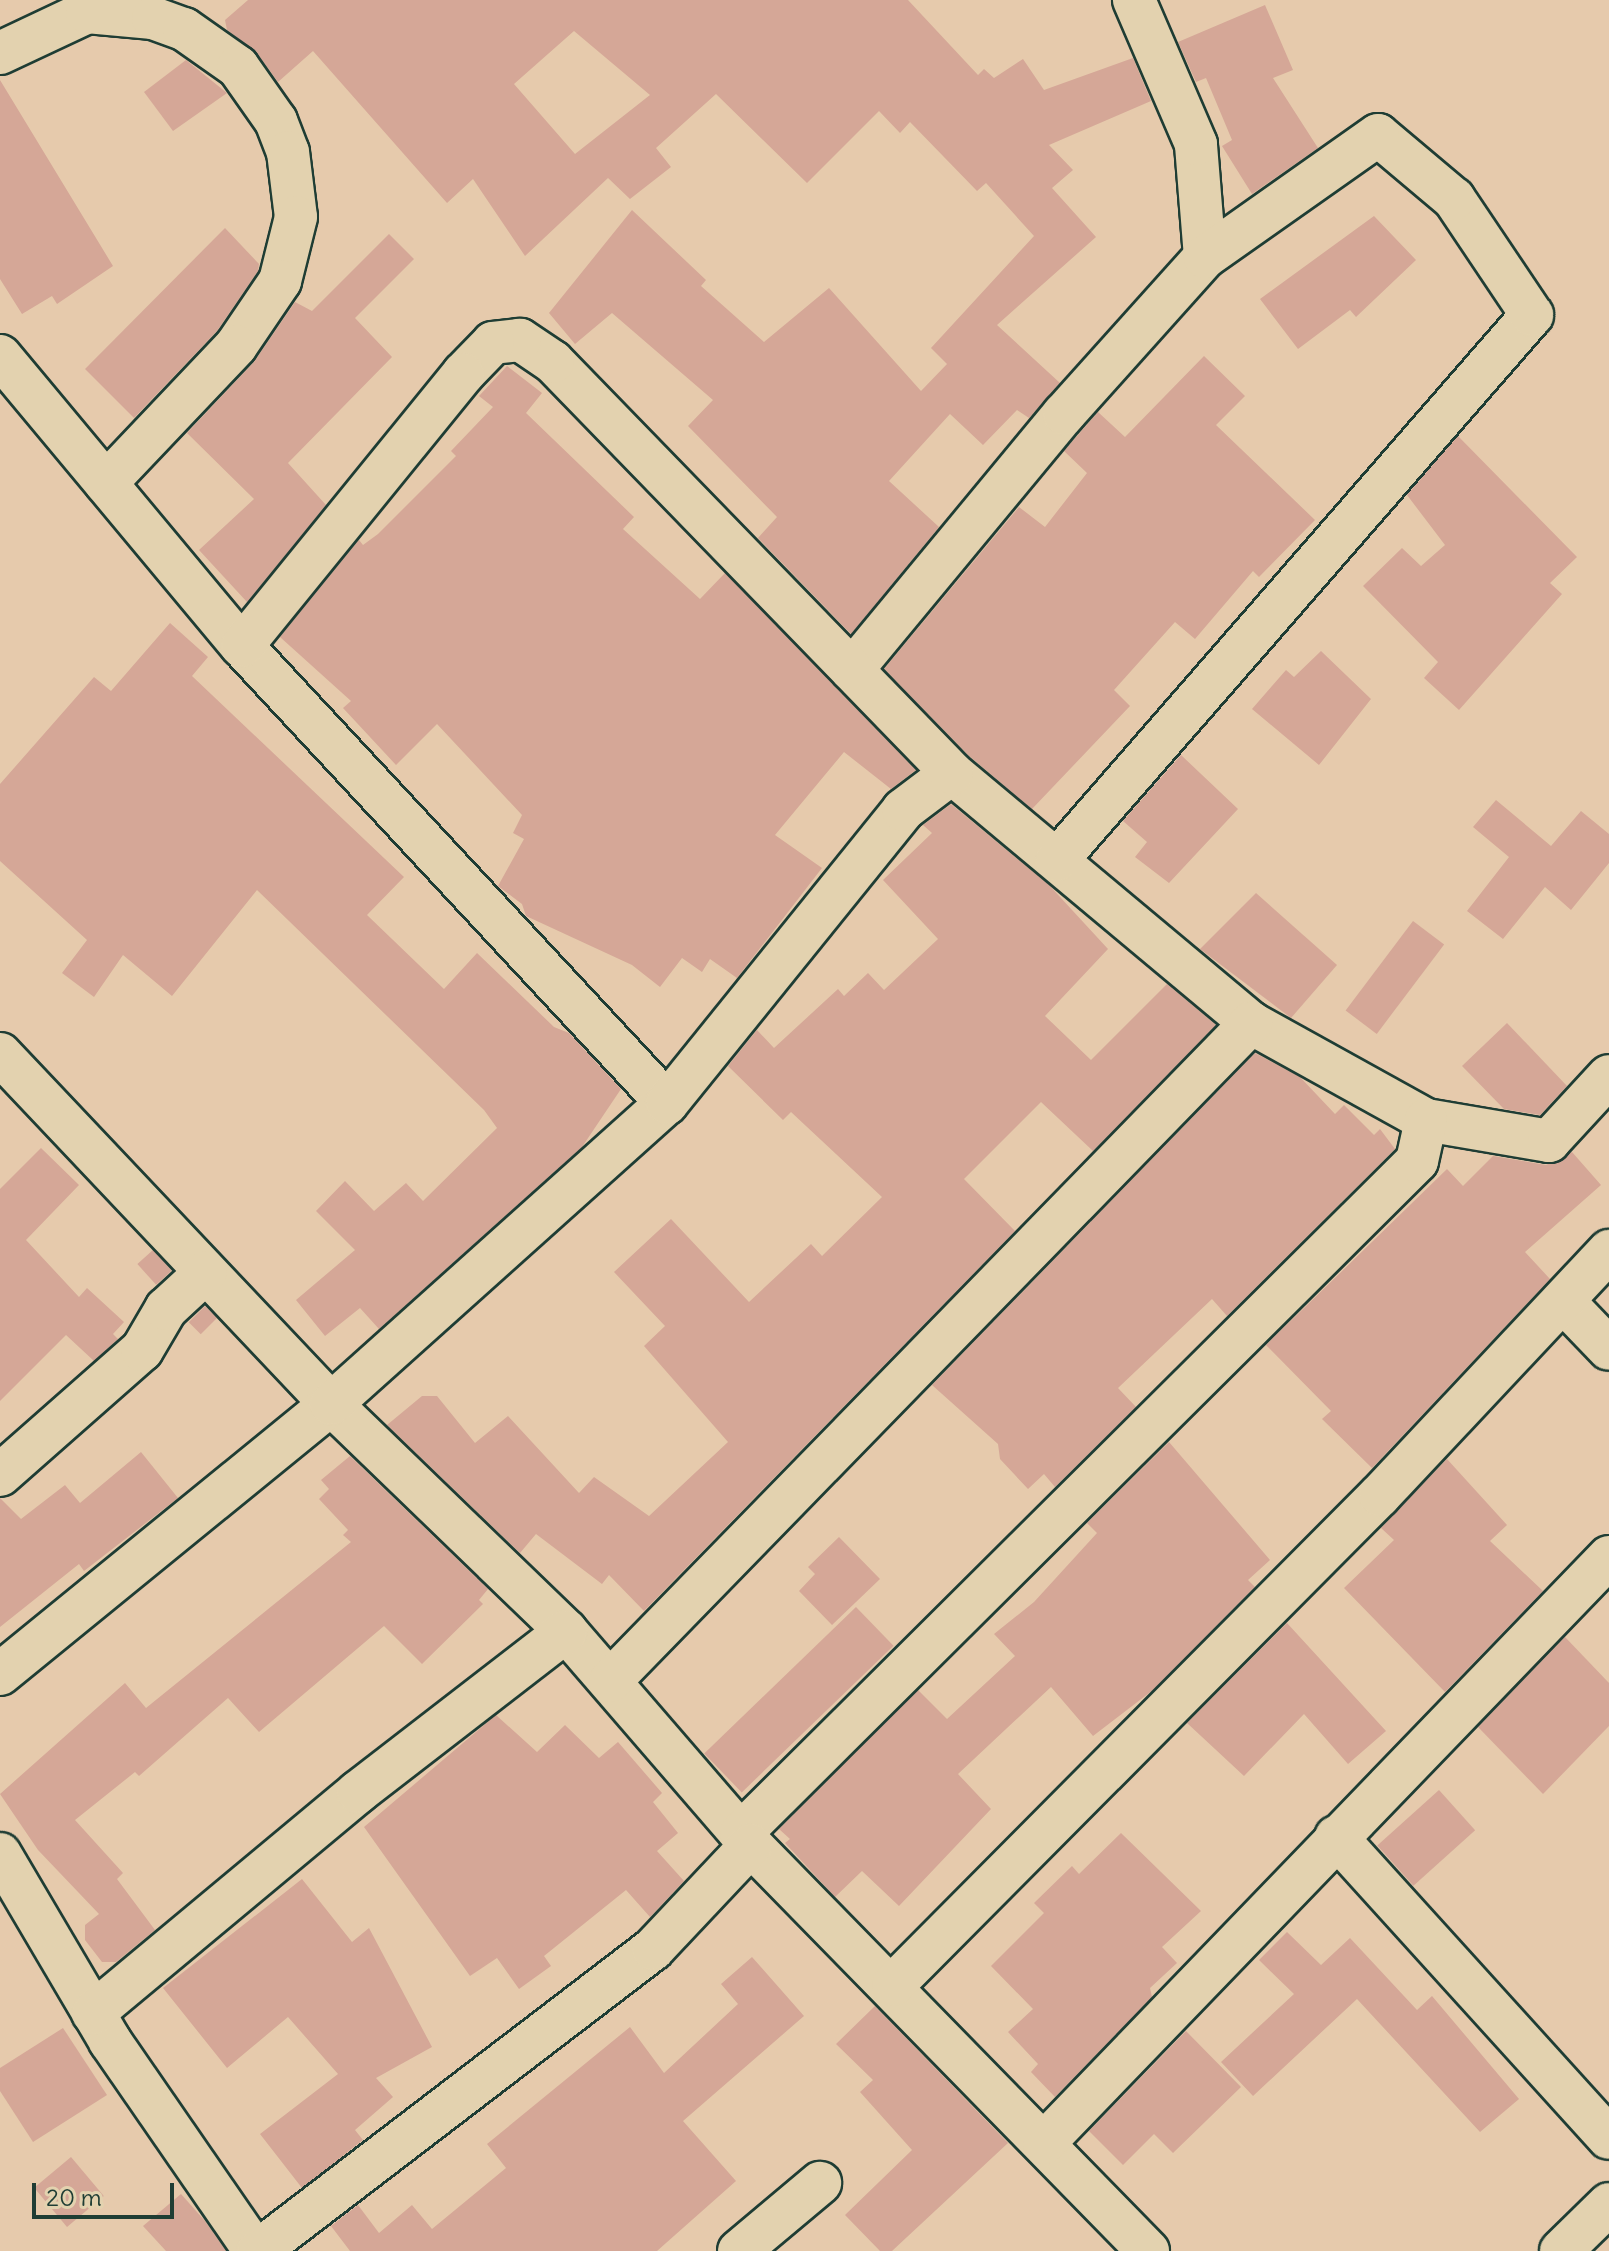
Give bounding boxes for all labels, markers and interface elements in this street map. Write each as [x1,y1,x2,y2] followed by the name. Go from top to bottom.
[36,2167,178,2217] scale bar
[46,2182,102,2212] text: 20 m

